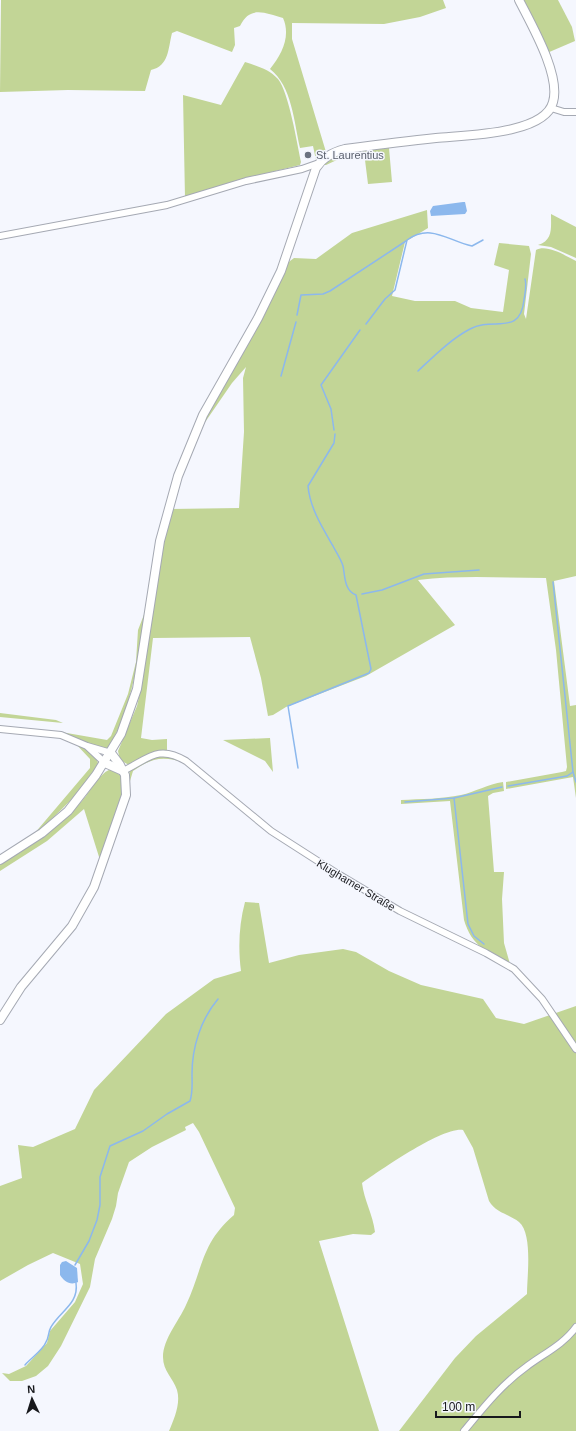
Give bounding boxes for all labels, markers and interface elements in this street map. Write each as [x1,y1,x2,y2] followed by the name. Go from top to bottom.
[316,149,384,161] place label: St. Laurentius
[303,150,313,160] marker: St. Laurentius
[315,857,397,913] street label: Klughamer Straße
[12,1379,52,1419] north arrow
[27,1383,36,1395] text: N
[436,1393,520,1419] scale bar
[442,1400,475,1414] text: 100 m

